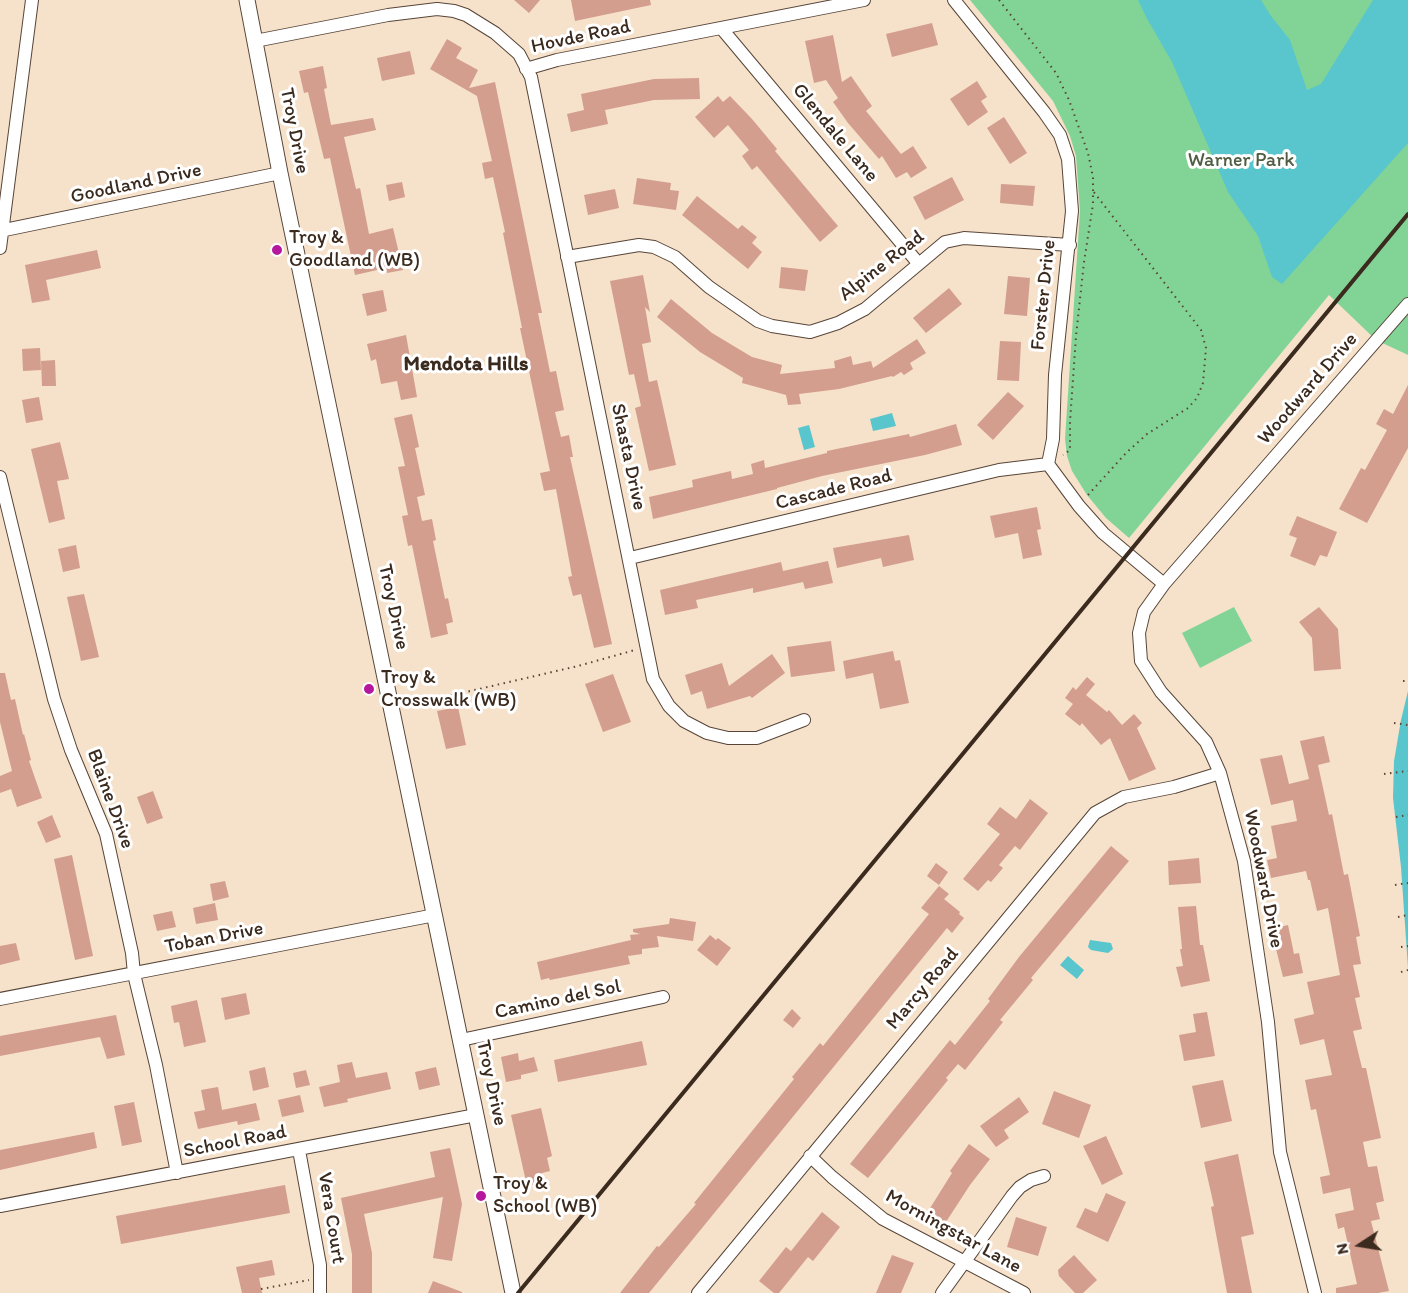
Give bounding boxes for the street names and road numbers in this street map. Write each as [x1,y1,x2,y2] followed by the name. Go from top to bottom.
[529,15,633,59] street label: Hovde Road
[787,79,883,187] street label: Glendale Lane
[274,86,314,176] street label: Troy Drive
[68,158,204,210] street label: Goodland Drive
[834,225,930,307] street label: Alpine Road
[1026,238,1062,352] street label: Forster Drive
[1253,328,1363,450] street label: Woodward Drive
[605,402,651,512] street label: Shasta Drive
[773,464,895,516] street label: Cascade Road
[372,562,414,652] street label: Troy Drive
[81,746,139,852] street label: Blaine Drive
[1238,808,1288,950] street label: Woodward Drive
[163,917,265,959] street label: Toban Drive
[882,943,964,1035] street label: Marcy Road
[493,975,623,1025] street label: Camino del Sol
[470,1038,512,1128] street label: Troy Drive
[181,1120,289,1164] street label: School Road
[312,1171,350,1265] street label: Vera Court
[881,1185,1025,1279] street label: Morningstar Lane

